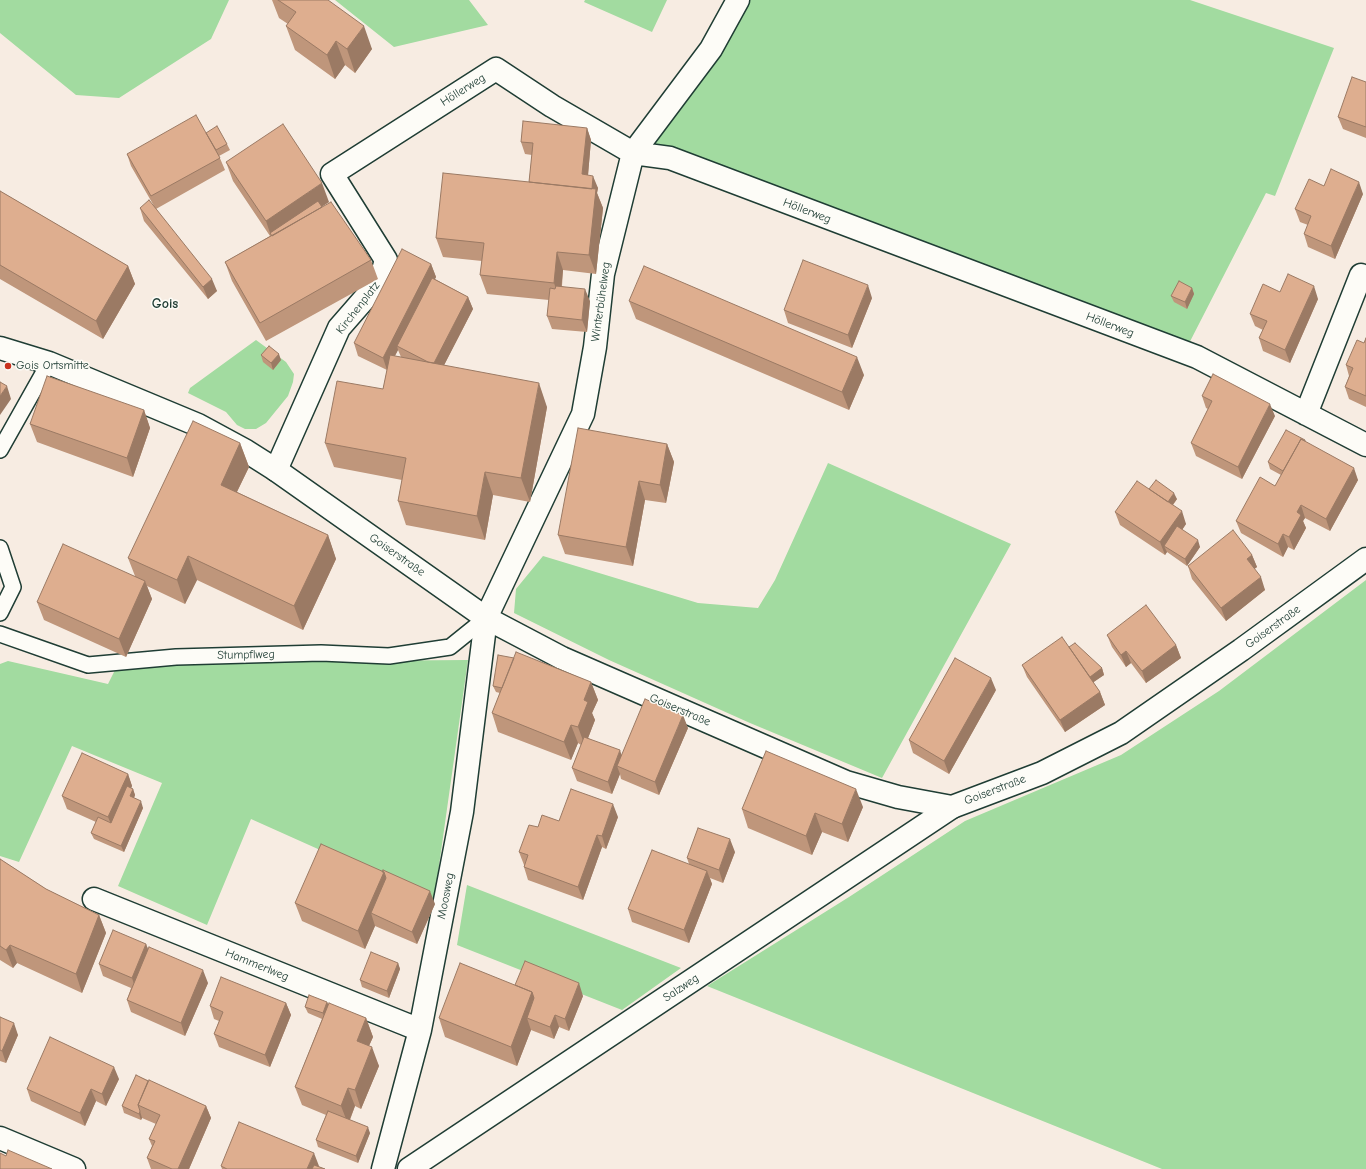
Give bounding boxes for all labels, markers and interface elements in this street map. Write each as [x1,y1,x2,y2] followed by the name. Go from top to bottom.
[438,71,488,109] street label: Höllerweg
[781,195,833,227] street label: Höllerweg
[588,261,614,343] street label: Winterbühelweg
[333,279,383,337] street label: Kirchenplatz
[152,296,178,312] district label: Gois
[1084,309,1136,341] street label: Höllerweg
[16,359,89,373] place label: Gois Ortsmitte
[3,361,13,371] marker: Gois Ortsmitte
[366,530,428,580] street label: Goiserstraße
[1243,602,1303,652] street label: Goiserstraße
[217,647,275,663] street label: Stumpflweg
[647,691,713,729] street label: Goiserstraße
[962,772,1028,808] street label: Goiserstraße
[434,872,458,920] street label: Moosweg
[223,946,291,984] street label: Hammerlweg
[660,971,702,1005] street label: Salzweg

